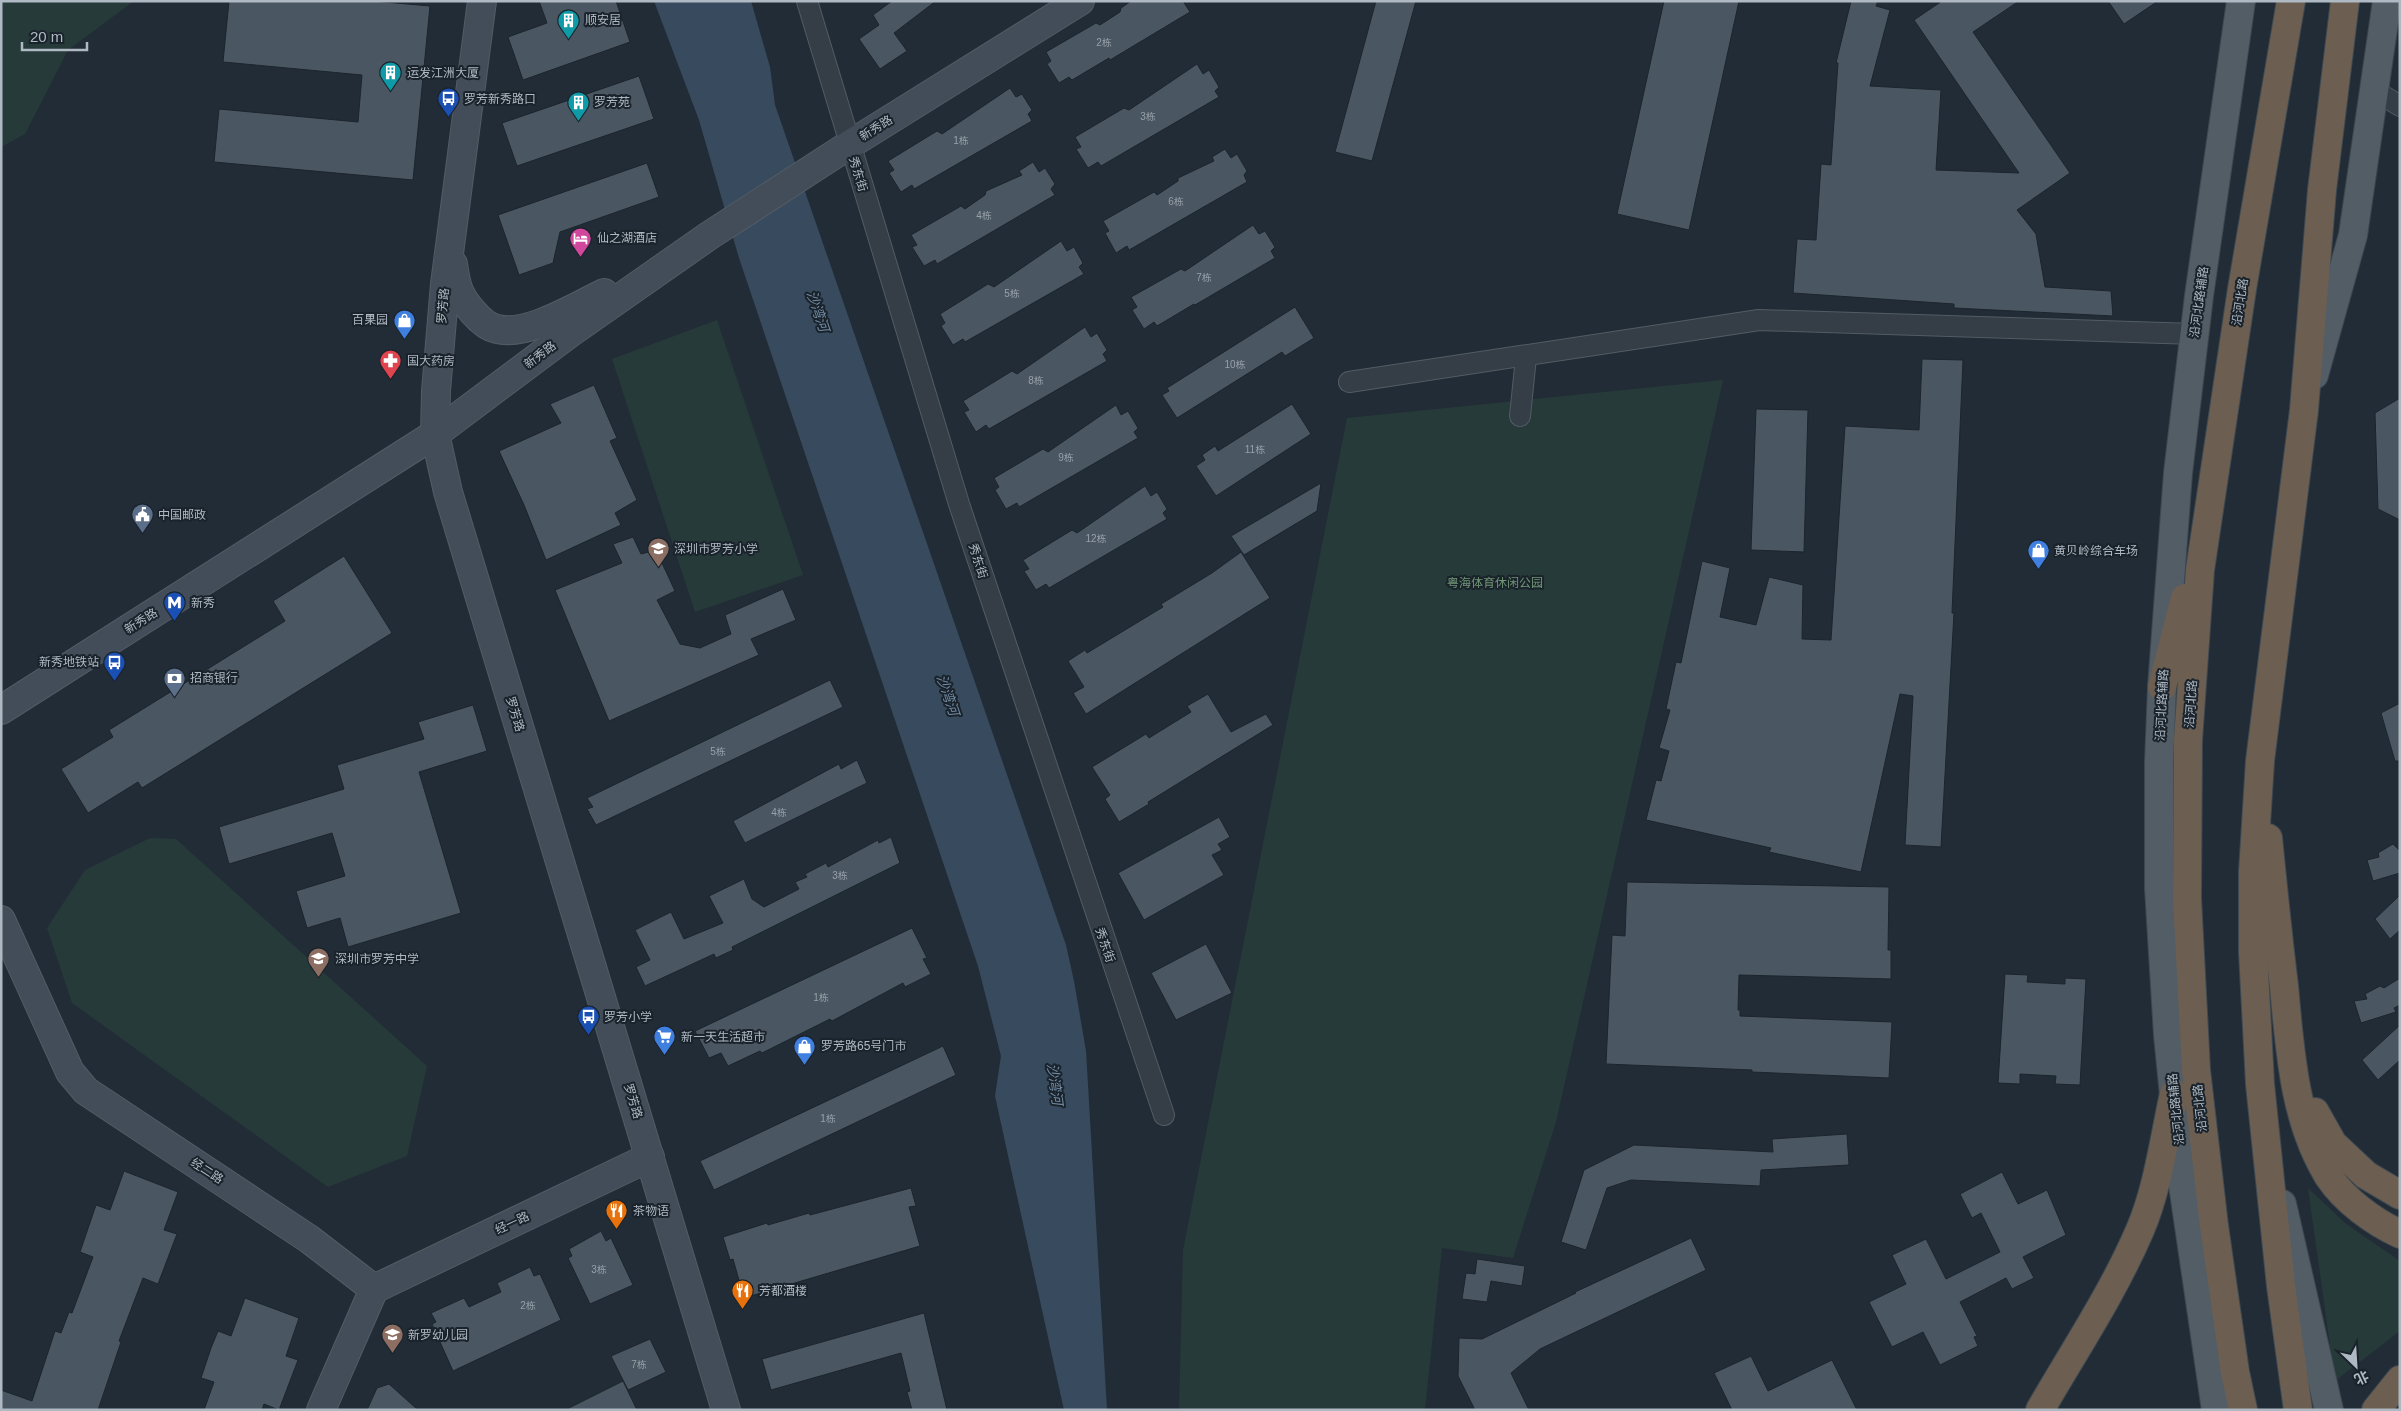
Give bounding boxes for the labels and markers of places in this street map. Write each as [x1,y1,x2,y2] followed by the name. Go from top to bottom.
[557,8,581,39] building icon: 顺安居
[585,13,621,27] place label: 顺安居
[379,61,403,92] building icon: 运发江洲大厦
[407,66,479,80] place label: 运发江洲大厦
[436,87,460,118] bus stop icon: 罗芳新秀路口
[566,90,590,121] building icon: 罗芳苑
[464,92,536,106] place label: 罗芳新秀路口
[594,95,630,109] place label: 罗芳苑
[569,226,593,257] hotel icon: 仙之湖酒店
[597,231,657,245] place label: 仙之湖酒店
[392,308,416,339] shop icon: 百果园
[352,313,388,327] place label: 百果园
[379,349,403,380] pharmacy icon: 国大药房
[407,354,455,368] place label: 国大药房
[130,503,154,534] public building icon: 中国邮政
[158,508,206,522] place label: 中国邮政
[646,537,670,568] school or university icon: 深圳市罗芳小学
[2026,539,2050,570] shop icon: 黄贝岭综合车场
[674,542,758,556] place label: 深圳市罗芳小学
[2054,544,2138,558] place label: 黄贝岭综合车场
[163,591,187,622] metro station icon: 新秀
[191,596,215,610] place label: 新秀
[103,650,127,681] bus stop icon: 新秀地铁站
[39,655,99,669] place label: 新秀地铁站
[162,666,186,697] bank icon: 招商银行
[190,671,238,685] place label: 招商银行
[307,947,331,978] school or university icon: 深圳市罗芳中学
[335,952,419,966] place label: 深圳市罗芳中学
[576,1005,600,1036] bus stop icon: 罗芳小学
[604,1010,652,1024] place label: 罗芳小学
[653,1025,677,1056] supermarket icon: 新一天生活超市
[681,1030,765,1044] place label: 新一天生活超市
[793,1034,817,1065] shop icon: 罗芳路65号门市
[821,1039,906,1053] place label: 罗芳路65号门市
[605,1199,629,1230] restaurant icon: 茶物语
[633,1204,669,1218] place label: 茶物语
[731,1279,755,1310] restaurant icon: 芳都酒楼
[759,1284,807,1298] place label: 芳都酒楼
[380,1323,404,1354] school or university icon: 新罗幼儿园
[408,1328,468,1342] place label: 新罗幼儿园

